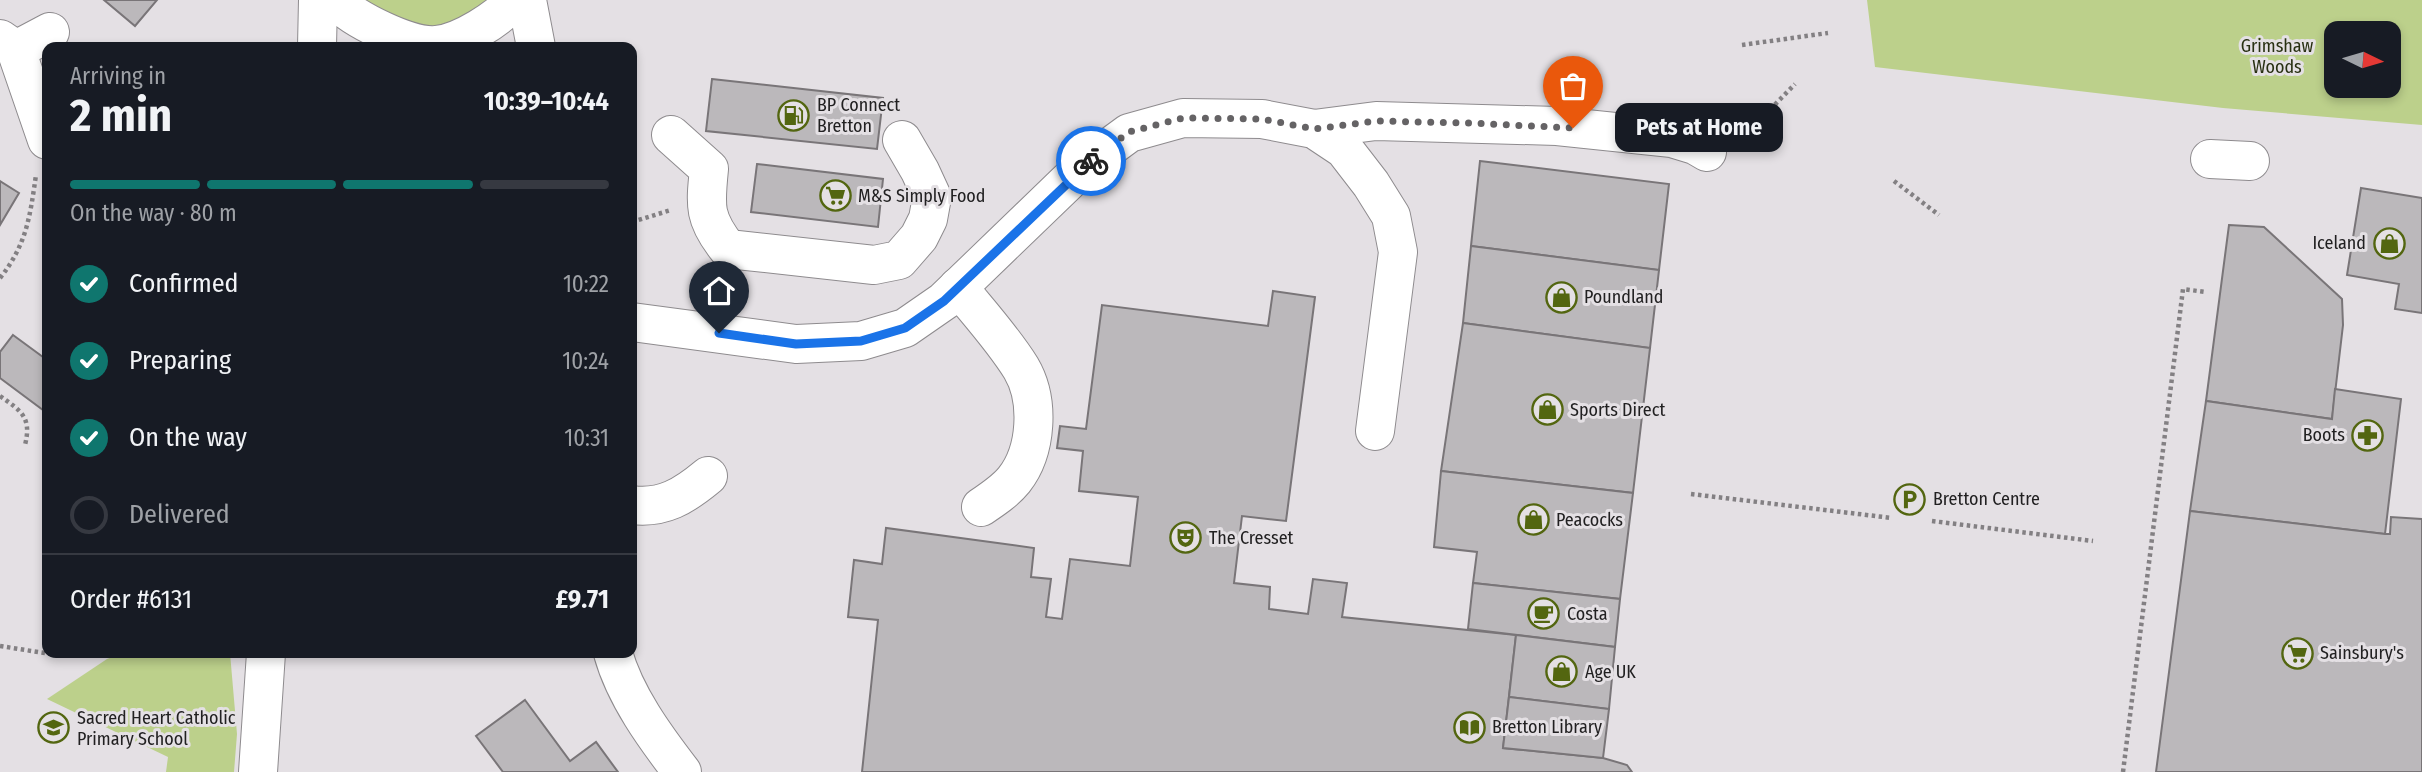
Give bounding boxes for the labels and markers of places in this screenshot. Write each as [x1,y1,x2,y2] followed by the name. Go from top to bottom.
[1543,56,1603,128] pin
[817,94,900,137] place label: BP Connect Bretton
[777,98,811,132] fuel station icon: BP Connect Bretton
[1615,104,1783,152] callout: Pets at Home
[818,179,852,213] supermarket icon: M&S Simply Food
[858,185,985,207] place label: M&S Simply Food
[2372,226,2406,260] shop icon: Iceland
[2312,232,2366,254] place label: Iceland
[689,261,749,333] pin
[1544,280,1578,314] shop icon: Poundland
[1584,286,1664,308] place label: Poundland
[1530,393,1564,427] shop icon: Sports Direct
[1570,399,1665,421] place label: Sports Direct
[2351,418,2385,452] pharmacy icon: Boots
[2303,424,2345,446] place label: Boots
[1893,482,1927,516] parking icon: Bretton Centre
[1933,488,2040,510] place label: Bretton Centre
[1516,503,1550,537] shop icon: Peacocks
[1556,509,1623,531] place label: Peacocks
[1169,521,1203,555] theatre icon: The Cresset
[1209,527,1294,549] place label: The Cresset
[1527,597,1561,631] cafe icon: Costa
[1567,603,1608,625] place label: Costa
[2280,636,2314,670] supermarket icon: Sainsbury's
[2320,642,2404,664] place label: Sainsbury's
[1545,655,1579,689] shop icon: Age UK
[1585,661,1636,683] place label: Age UK
[77,707,236,750] place label: Sacred Heart Catholic Primary School
[1452,710,1486,744] library icon: Bretton Library
[37,711,71,745] school or university icon: Sacred Heart Catholic Primary School
[1492,716,1602,738] place label: Bretton Library

